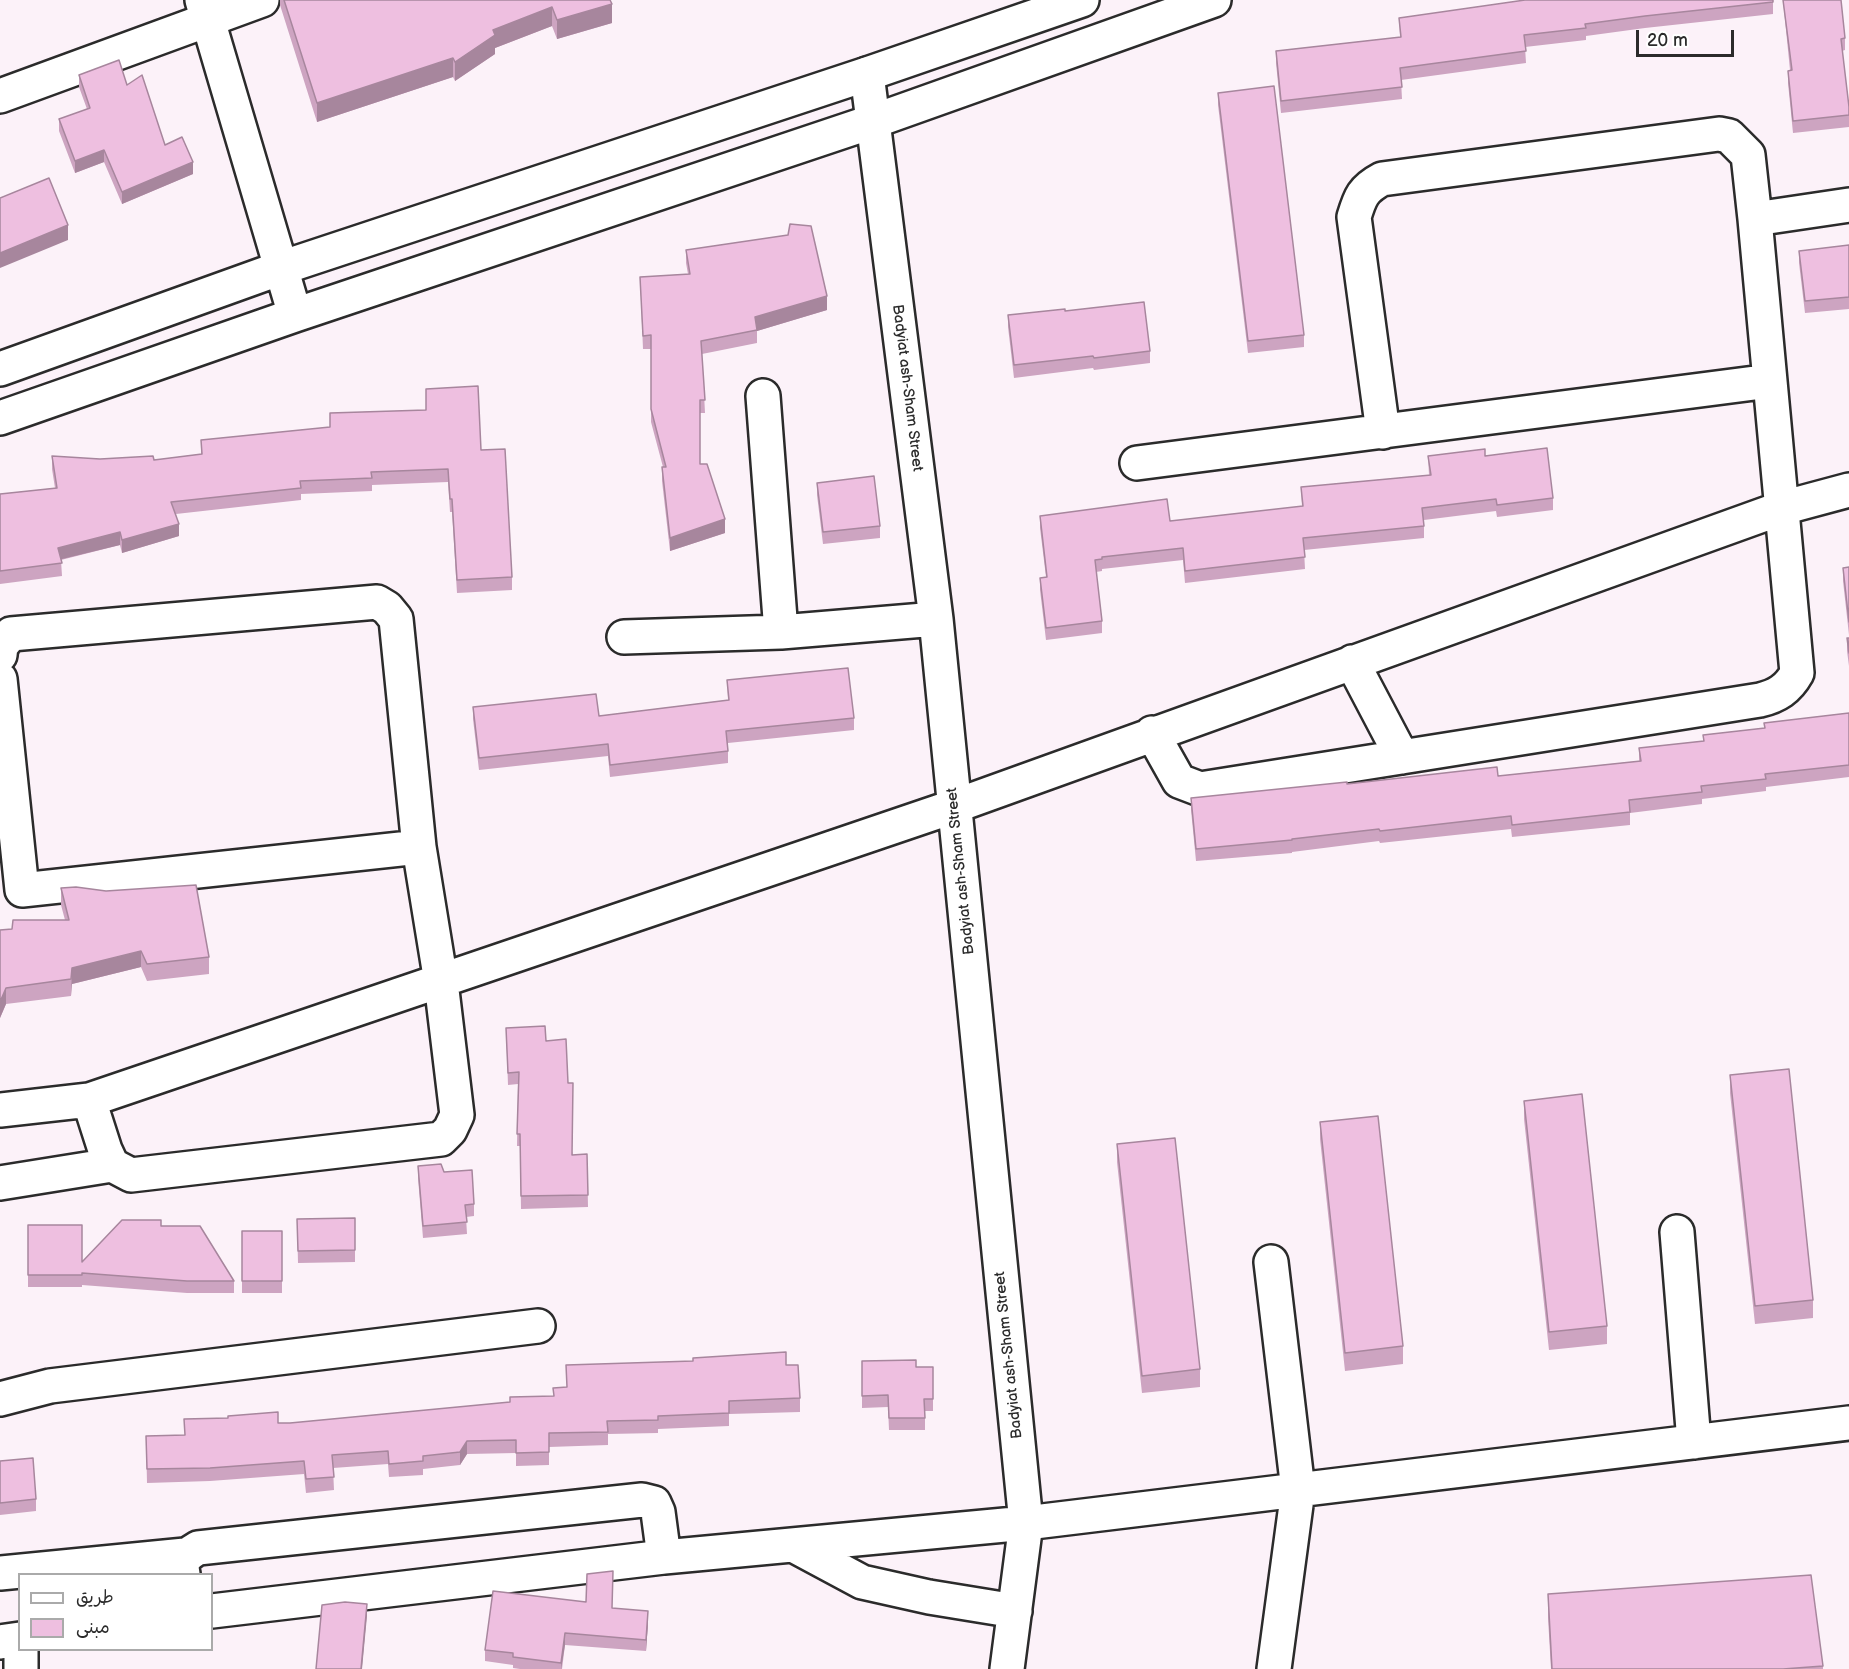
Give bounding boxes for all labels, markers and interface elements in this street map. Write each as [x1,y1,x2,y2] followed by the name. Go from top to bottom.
[1639,18,1736,56] scale bar
[1647,30,1688,51] text: 20 m
[888,304,926,472] street label: Badyiat ash-Sham Street
[943,787,979,955] street label: Badyiat ash-Sham Street
[991,1271,1027,1439] street label: Badyiat ash-Sham Street
[18,1573,213,1651] legend
[76,1587,114,1608] text: طريق
[76,1617,110,1638] text: مبنى

